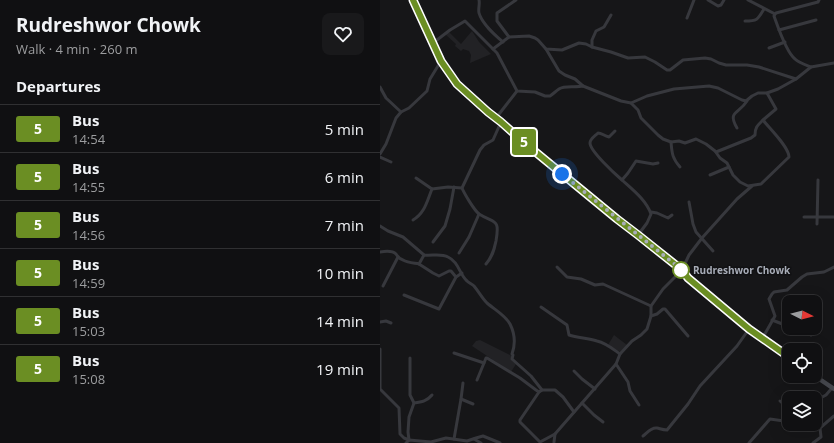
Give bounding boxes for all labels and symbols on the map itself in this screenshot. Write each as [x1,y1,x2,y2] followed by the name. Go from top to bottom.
[511,129,537,155] line badge: 5
[552,164,572,184] your location
[672,261,690,279] marker: Rudreshwor Chowk
[693,263,791,277] place label: Rudreshwor Chowk
[782,295,822,335] north arrow

